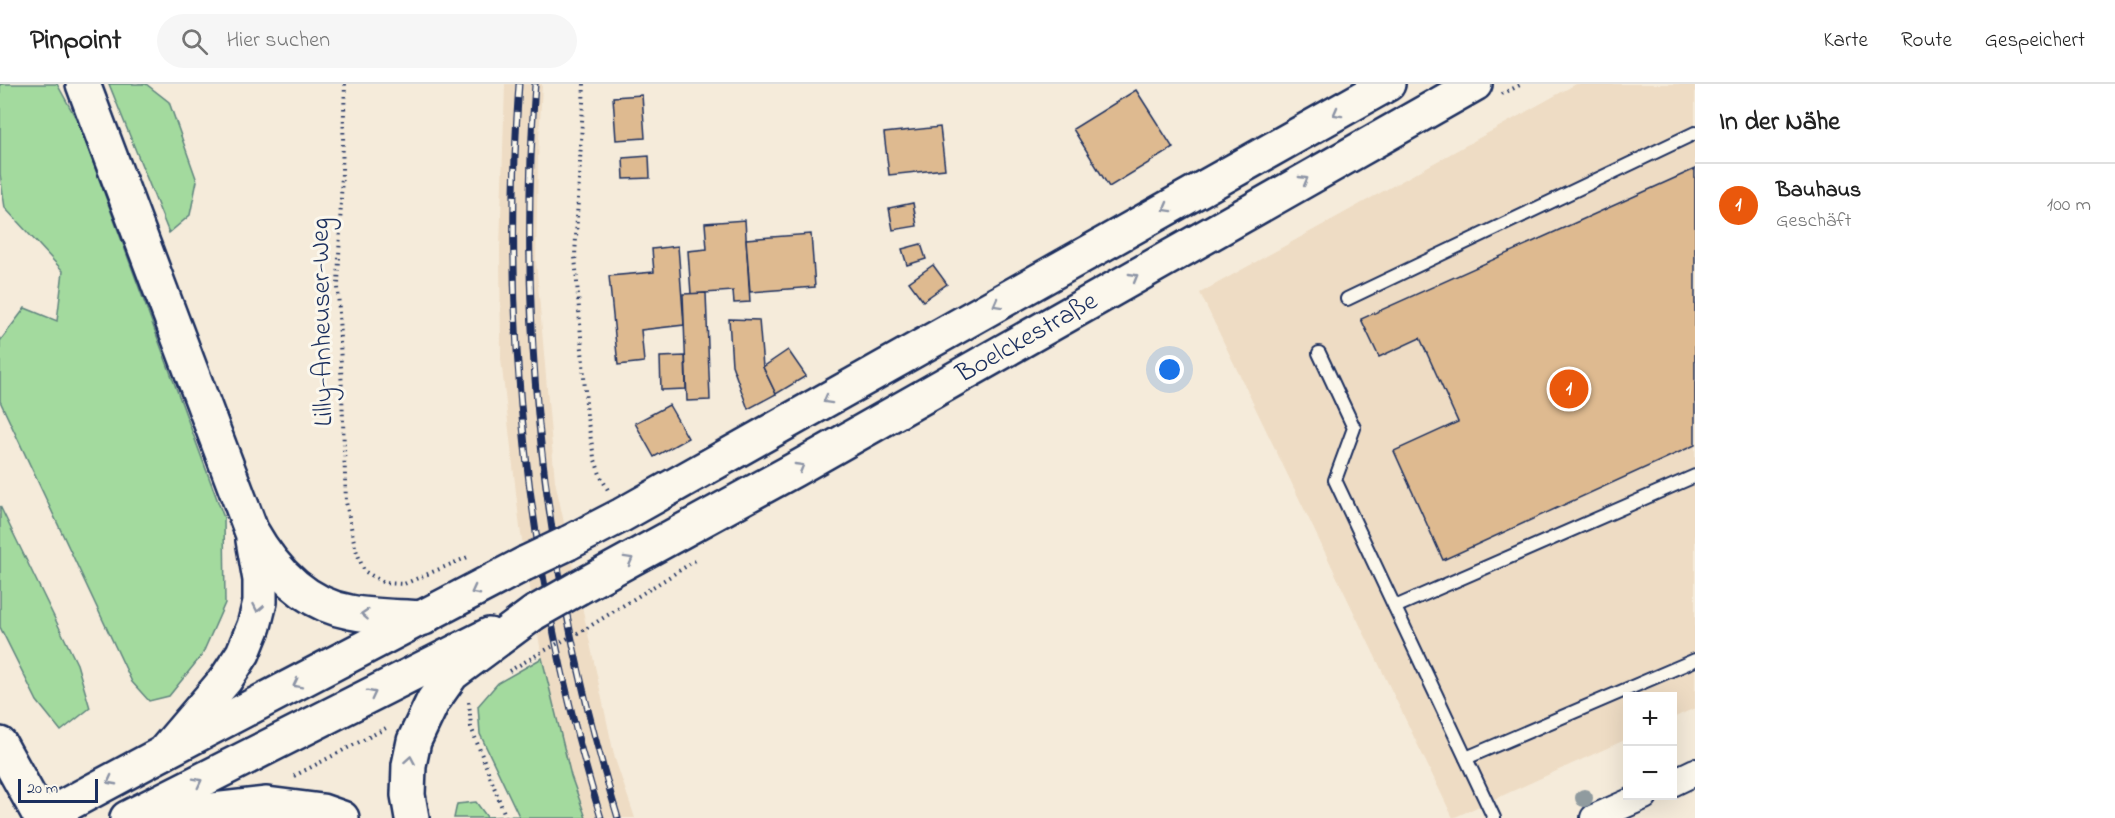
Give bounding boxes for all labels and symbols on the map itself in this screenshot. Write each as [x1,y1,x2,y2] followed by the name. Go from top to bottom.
[1333,105,1343,117] one-way arrow
[1297,176,1308,188] one-way arrow
[1163,201,1173,212] one-way arrow
[302,217,344,427] street label: Lilly-Anheuser-Weg
[1128,272,1138,284] one-way arrow
[948,282,1106,394] street label: Boelckestraße
[993,297,1003,308] one-way arrow
[1155,355,1184,384] your location
[1550,366,1588,412] pin: 1
[823,392,833,404] one-way arrow
[794,462,804,474] one-way arrow
[623,556,633,567] one-way arrow
[471,584,481,595] one-way arrow
[252,603,265,613] one-way arrow
[361,607,370,620] one-way arrow
[292,676,303,688] one-way arrow
[366,690,377,702] one-way arrow
[404,755,416,765] one-way arrow
[107,774,118,785] one-way arrow
[18,776,98,804] scale bar
[191,778,202,789] one-way arrow

